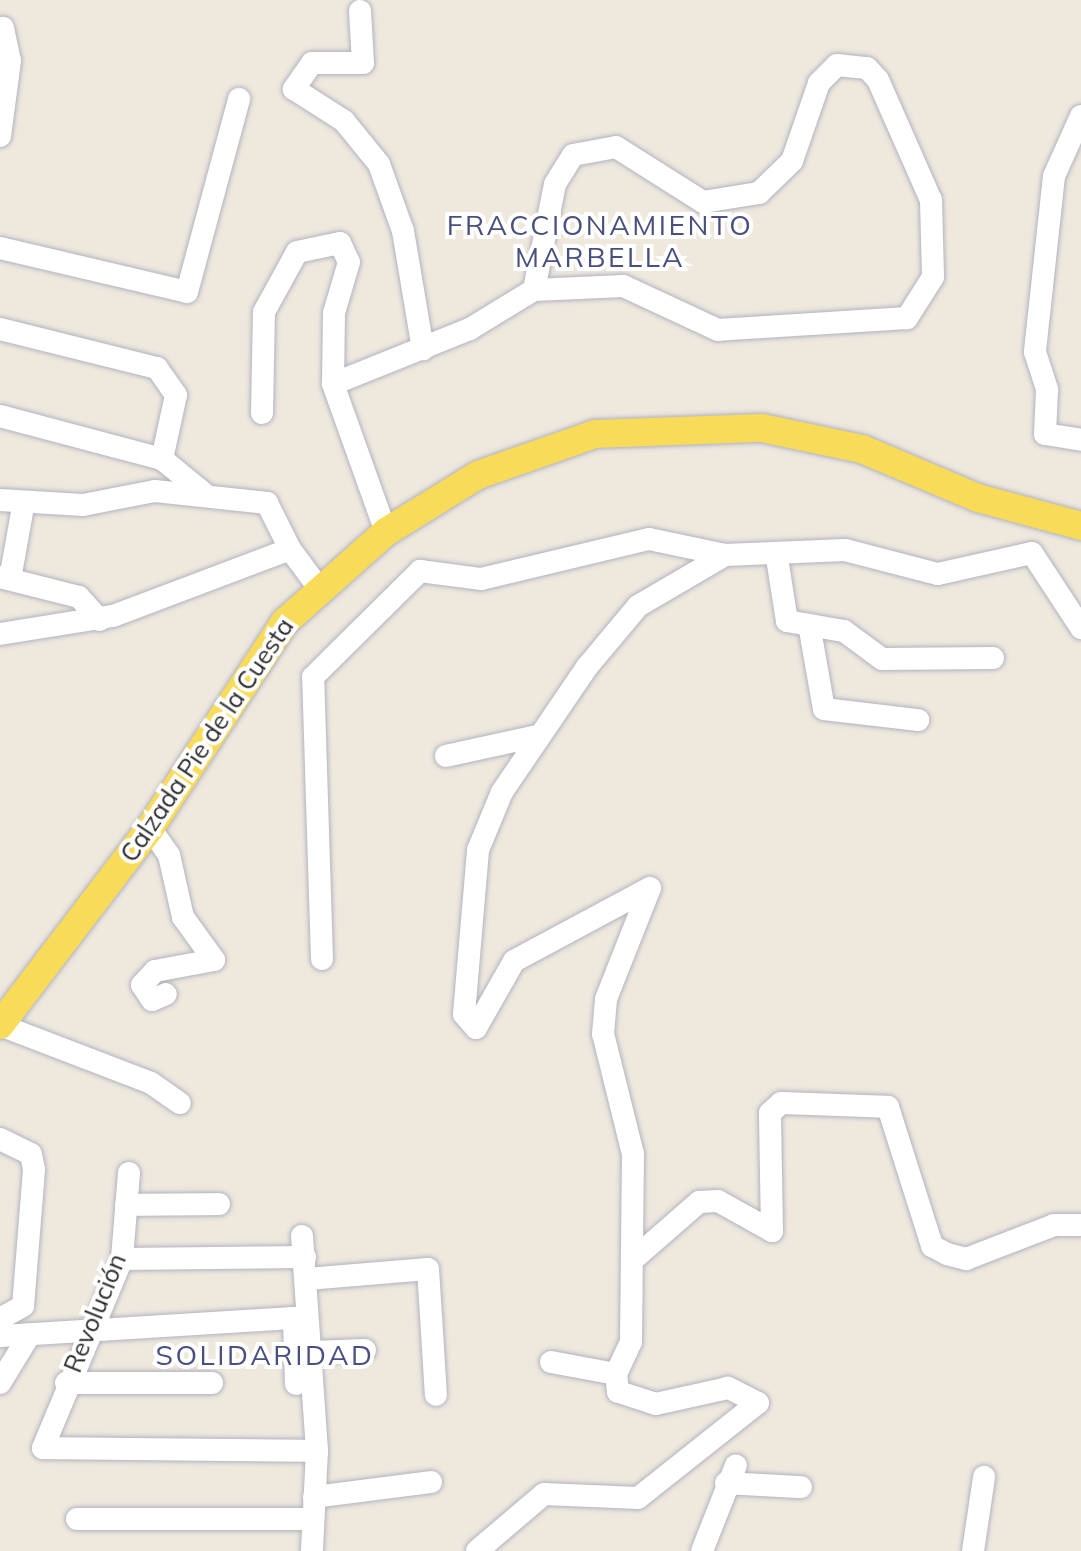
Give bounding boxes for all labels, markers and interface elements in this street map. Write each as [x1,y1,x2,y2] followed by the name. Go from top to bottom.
[447,208,753,274] district label: FRACCIONAMIENTO MARBELLA
[114,612,300,868] street label: Calzada Pie de la Cuesta
[58,1249,132,1377] street label: Revolución
[156,1338,374,1372] district label: SOLIDARIDAD

